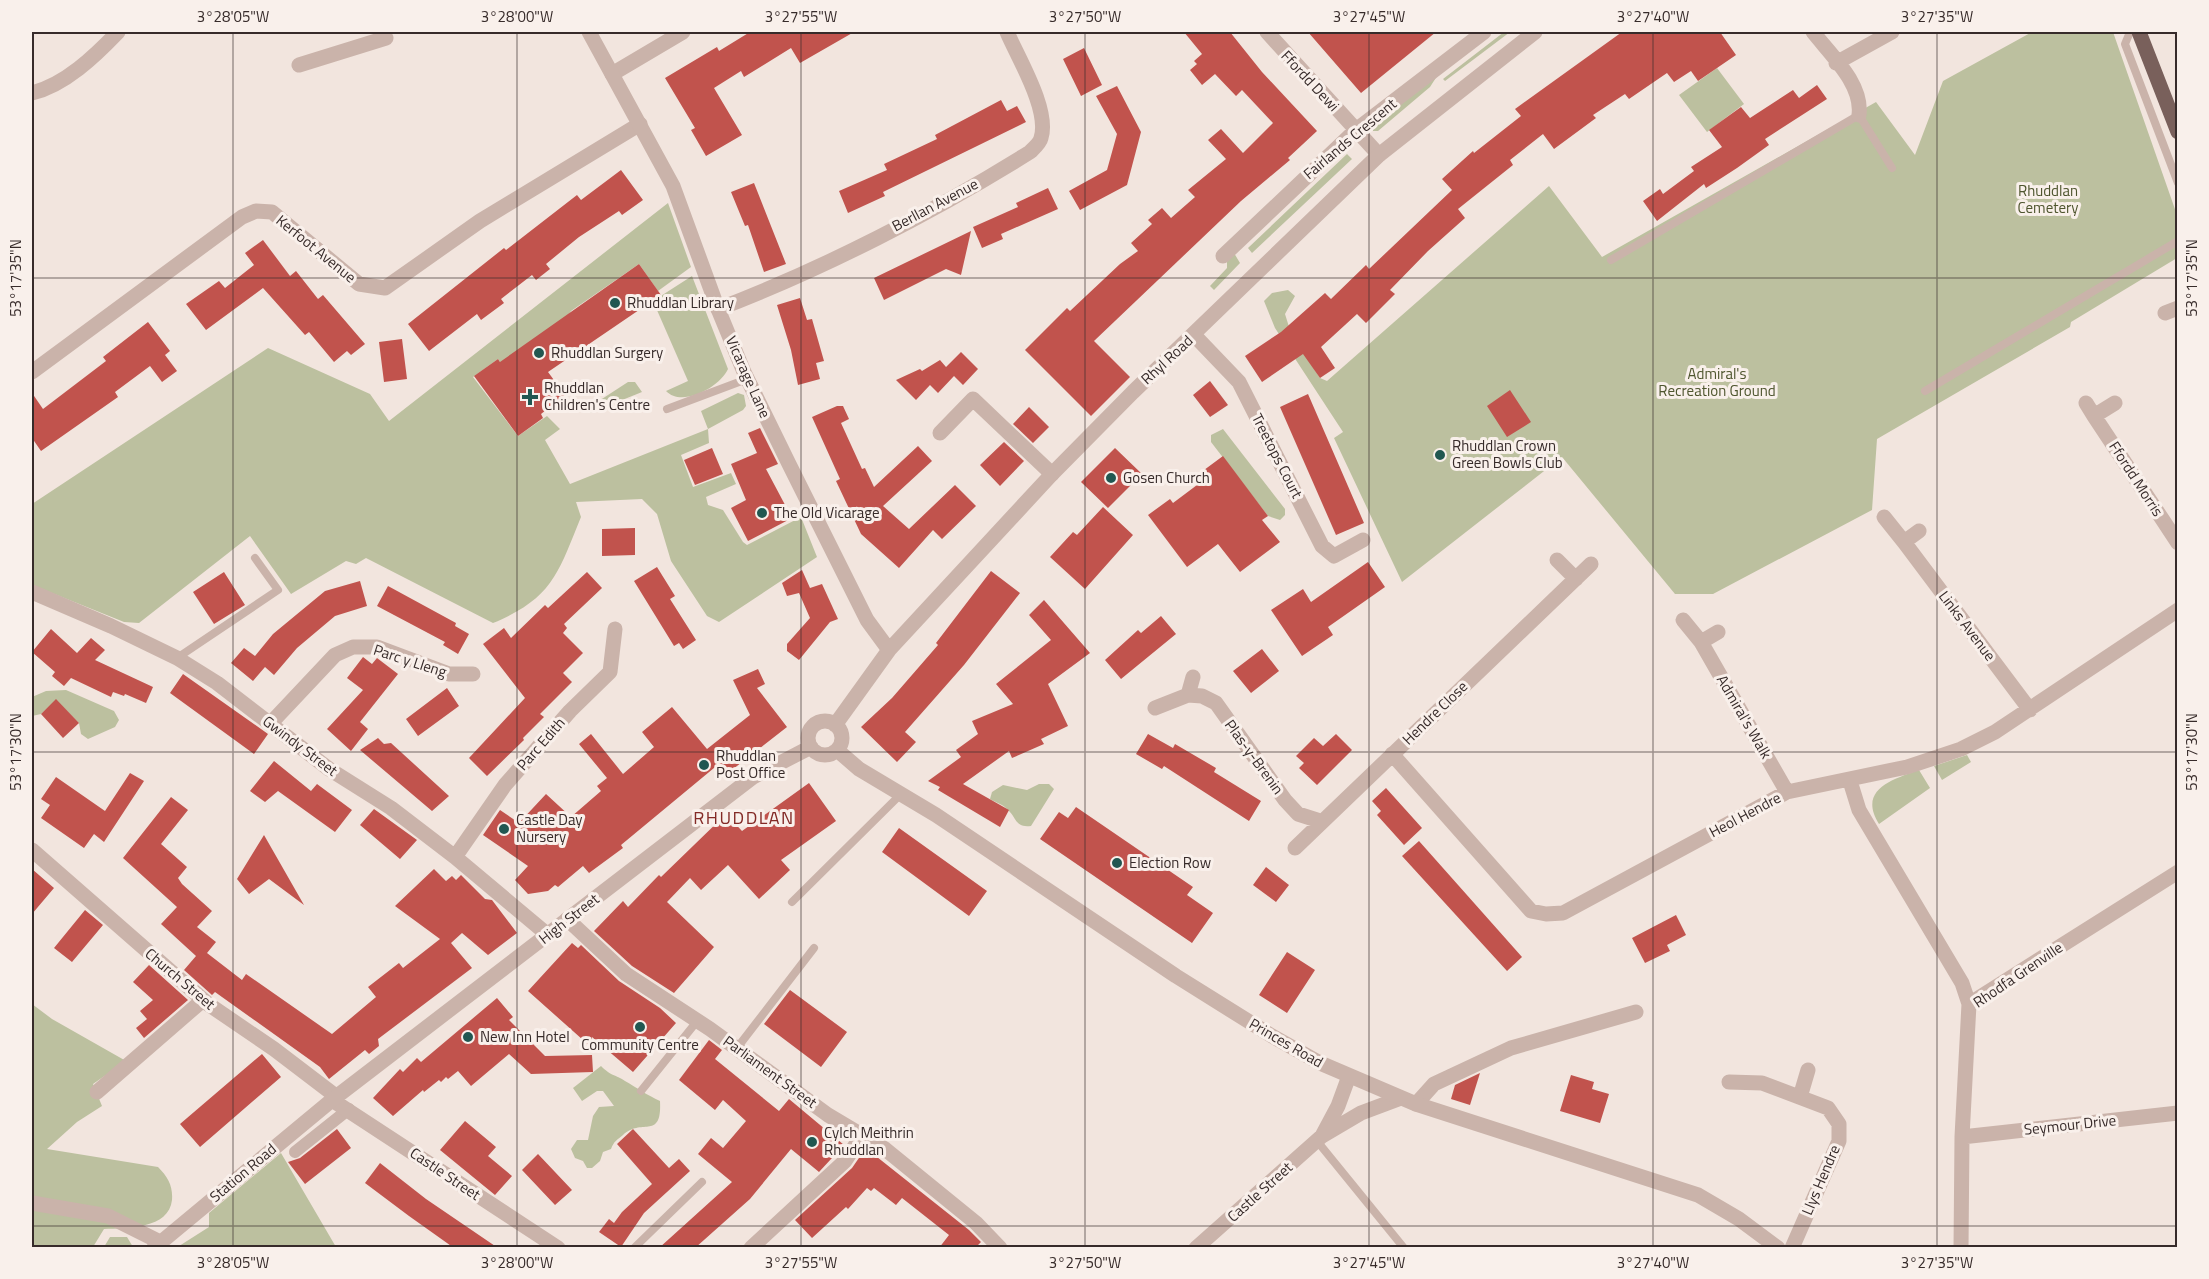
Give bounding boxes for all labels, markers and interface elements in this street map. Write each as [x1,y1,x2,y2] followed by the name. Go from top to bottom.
[197,5,269,28] text: 3°28'05"W
[481,5,553,28] text: 3°28'00"W
[765,5,837,28] text: 3°27'55"W
[1049,5,1121,28] text: 3°27'50"W
[1333,5,1405,28] text: 3°27'45"W
[1617,5,1689,28] text: 3°27'40"W
[1901,5,1973,28] text: 3°27'35"W
[1276,45,1345,117] street label: Ffordd Dewi
[1298,92,1402,185] street label: Fairlands Crescent
[888,172,982,237] street label: Berllan Avenue
[2018,179,2078,219] park label: Rhuddlan Cemetery
[271,209,361,288] street label: Kerfoot Avenue
[4,239,27,317] text: 53°17'35"N
[2180,239,2203,317] text: 53°17'35"N
[627,291,734,314] place label: Rhuddlan Library
[608,296,622,310] marker: Rhuddlan Library
[1136,330,1198,390] street label: Rhyl Road
[720,332,777,422] street label: Vicarage Lane
[551,341,663,364] place label: Rhuddlan Surgery
[532,346,546,360] marker: Rhuddlan Surgery
[1658,362,1776,402] park label: Admiral's Recreation Ground
[544,376,650,416] place label: Rhuddlan Children's Centre
[521,388,539,406] marker: Rhuddlan Children's Centre
[1246,409,1309,503] street label: Treetops Court
[1452,434,1563,474] place label: Rhuddlan Crown Green Bowls Club
[2103,436,2169,521] street label: Ffordd Morris
[1433,448,1447,462] marker: Rhuddlan Crown Green Bowls Club
[1123,466,1210,489] place label: Gosen Church
[1104,471,1118,485] marker: Gosen Church
[774,501,879,524] place label: The Old Vicarage
[755,506,769,520] marker: The Old Vicarage
[1933,586,2002,666] street label: Links Avenue
[371,638,450,683] street label: Parc y Lleng
[1711,671,1778,763] street label: Admiral's Walk
[1397,675,1473,750] street label: Hendre Close
[258,710,343,782] street label: Gwindy Street
[511,712,570,775] street label: Parc Edith
[4,713,27,791] text: 53°17'30"N
[2180,713,2203,791] text: 53°17'30"N
[1219,714,1290,799] street label: Plas-y-Brenin
[716,744,785,784] place label: Rhuddlan Post Office
[697,758,711,772] marker: Rhuddlan Post Office
[1705,786,1785,843] street label: Heol Hendre
[693,804,795,831] district label: RHUDDLAN
[516,808,583,848] place label: Castle Day Nursery
[497,822,511,836] marker: Castle Day Nursery
[1129,851,1211,874] place label: Election Row
[1110,856,1124,870] marker: Election Row
[534,887,604,950] street label: High Street
[1968,936,2067,1013] street label: Rhodfa Grenville
[140,942,221,1015] street label: Church Street
[1245,1012,1328,1073] street label: Princes Road
[633,1020,647,1034] marker: Community Centre
[480,1025,570,1048] place label: New Inn Hotel
[461,1030,475,1044] marker: New Inn Hotel
[719,1030,823,1114] street label: Parliament Street
[581,1033,699,1056] place label: Community Centre
[2023,1108,2117,1141] street label: Seymour Drive
[824,1121,914,1161] place label: Cylch Meithrin Rhuddlan
[805,1135,819,1149] marker: Cylch Meithrin Rhuddlan
[204,1138,281,1207] street label: Station Road
[405,1141,486,1206] street label: Castle Street
[1795,1141,1846,1218] street label: Llys Hendre
[1222,1156,1298,1227] street label: Castle Street
[197,1251,269,1274] text: 3°28'05"W
[481,1251,553,1274] text: 3°28'00"W
[765,1251,837,1274] text: 3°27'55"W
[1049,1251,1121,1274] text: 3°27'50"W
[1333,1251,1405,1274] text: 3°27'45"W
[1617,1251,1689,1274] text: 3°27'40"W
[1901,1251,1973,1274] text: 3°27'35"W

